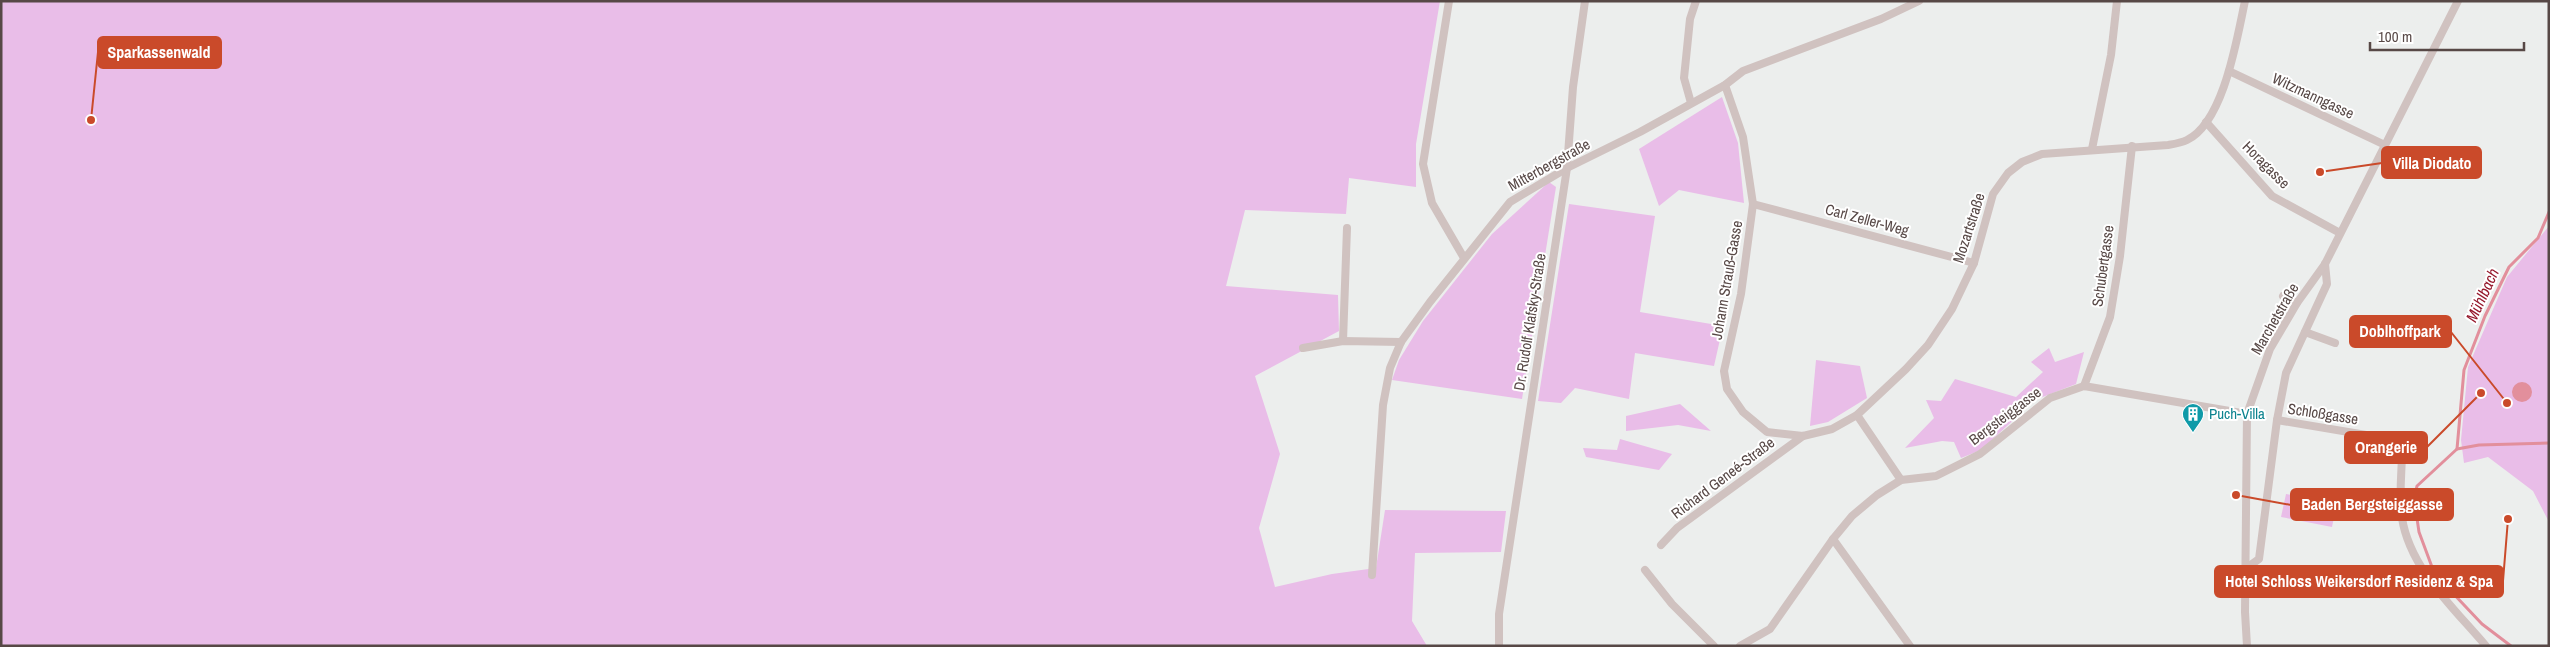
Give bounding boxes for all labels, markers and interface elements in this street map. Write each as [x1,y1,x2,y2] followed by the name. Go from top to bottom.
[2370,20,2524,52] scale bar
[2378,26,2412,47] text: 100 m
[98,37,221,68] callout: Sparkassenwald
[108,41,210,63] text: Sparkassenwald
[2269,67,2358,124] street label: Witzmanngasse
[1504,133,1594,196] street label: Mitterbergstraße
[2238,136,2295,193] street label: Horagasse
[2382,147,2481,178] callout: Villa Diodato
[2392,152,2472,174] text: Villa Diodato
[1947,190,1990,266] street label: Mozartstraße
[1823,198,1911,241] street label: Carl Zeller-Weg
[1706,219,1747,341] street label: Johann Strauß-Gasse
[2086,224,2119,308] street label: Schubertgasse
[1508,252,1551,392] street label: Dr. Rudolf Klafsky-Straße
[2460,265,2504,325] water label: Mühlbach
[2246,279,2304,358] street label: Marchetstraße
[2350,316,2451,347] callout: Doblhoffpark
[2359,320,2442,342] text: Doblhoffpark
[1964,381,2045,450] street label: Bergsteiggasse
[2286,398,2360,429] street label: Schloßgasse
[2181,402,2205,433] building icon: Puch-Villa
[2209,403,2265,424] place label: Puch-Villa
[1667,432,1779,523] street label: Richard Geneé-Straße
[2345,432,2427,463] callout: Orangerie
[2355,436,2417,458] text: Orangerie
[2291,489,2453,520] callout: Baden Bergsteiggasse
[2301,493,2443,515] text: Baden Bergsteiggasse
[2215,566,2503,597] callout: Hotel Schloss Weikersdorf Residenz & Spa
[2225,570,2494,592] text: Hotel Schloss Weikersdorf Residenz & Spa

